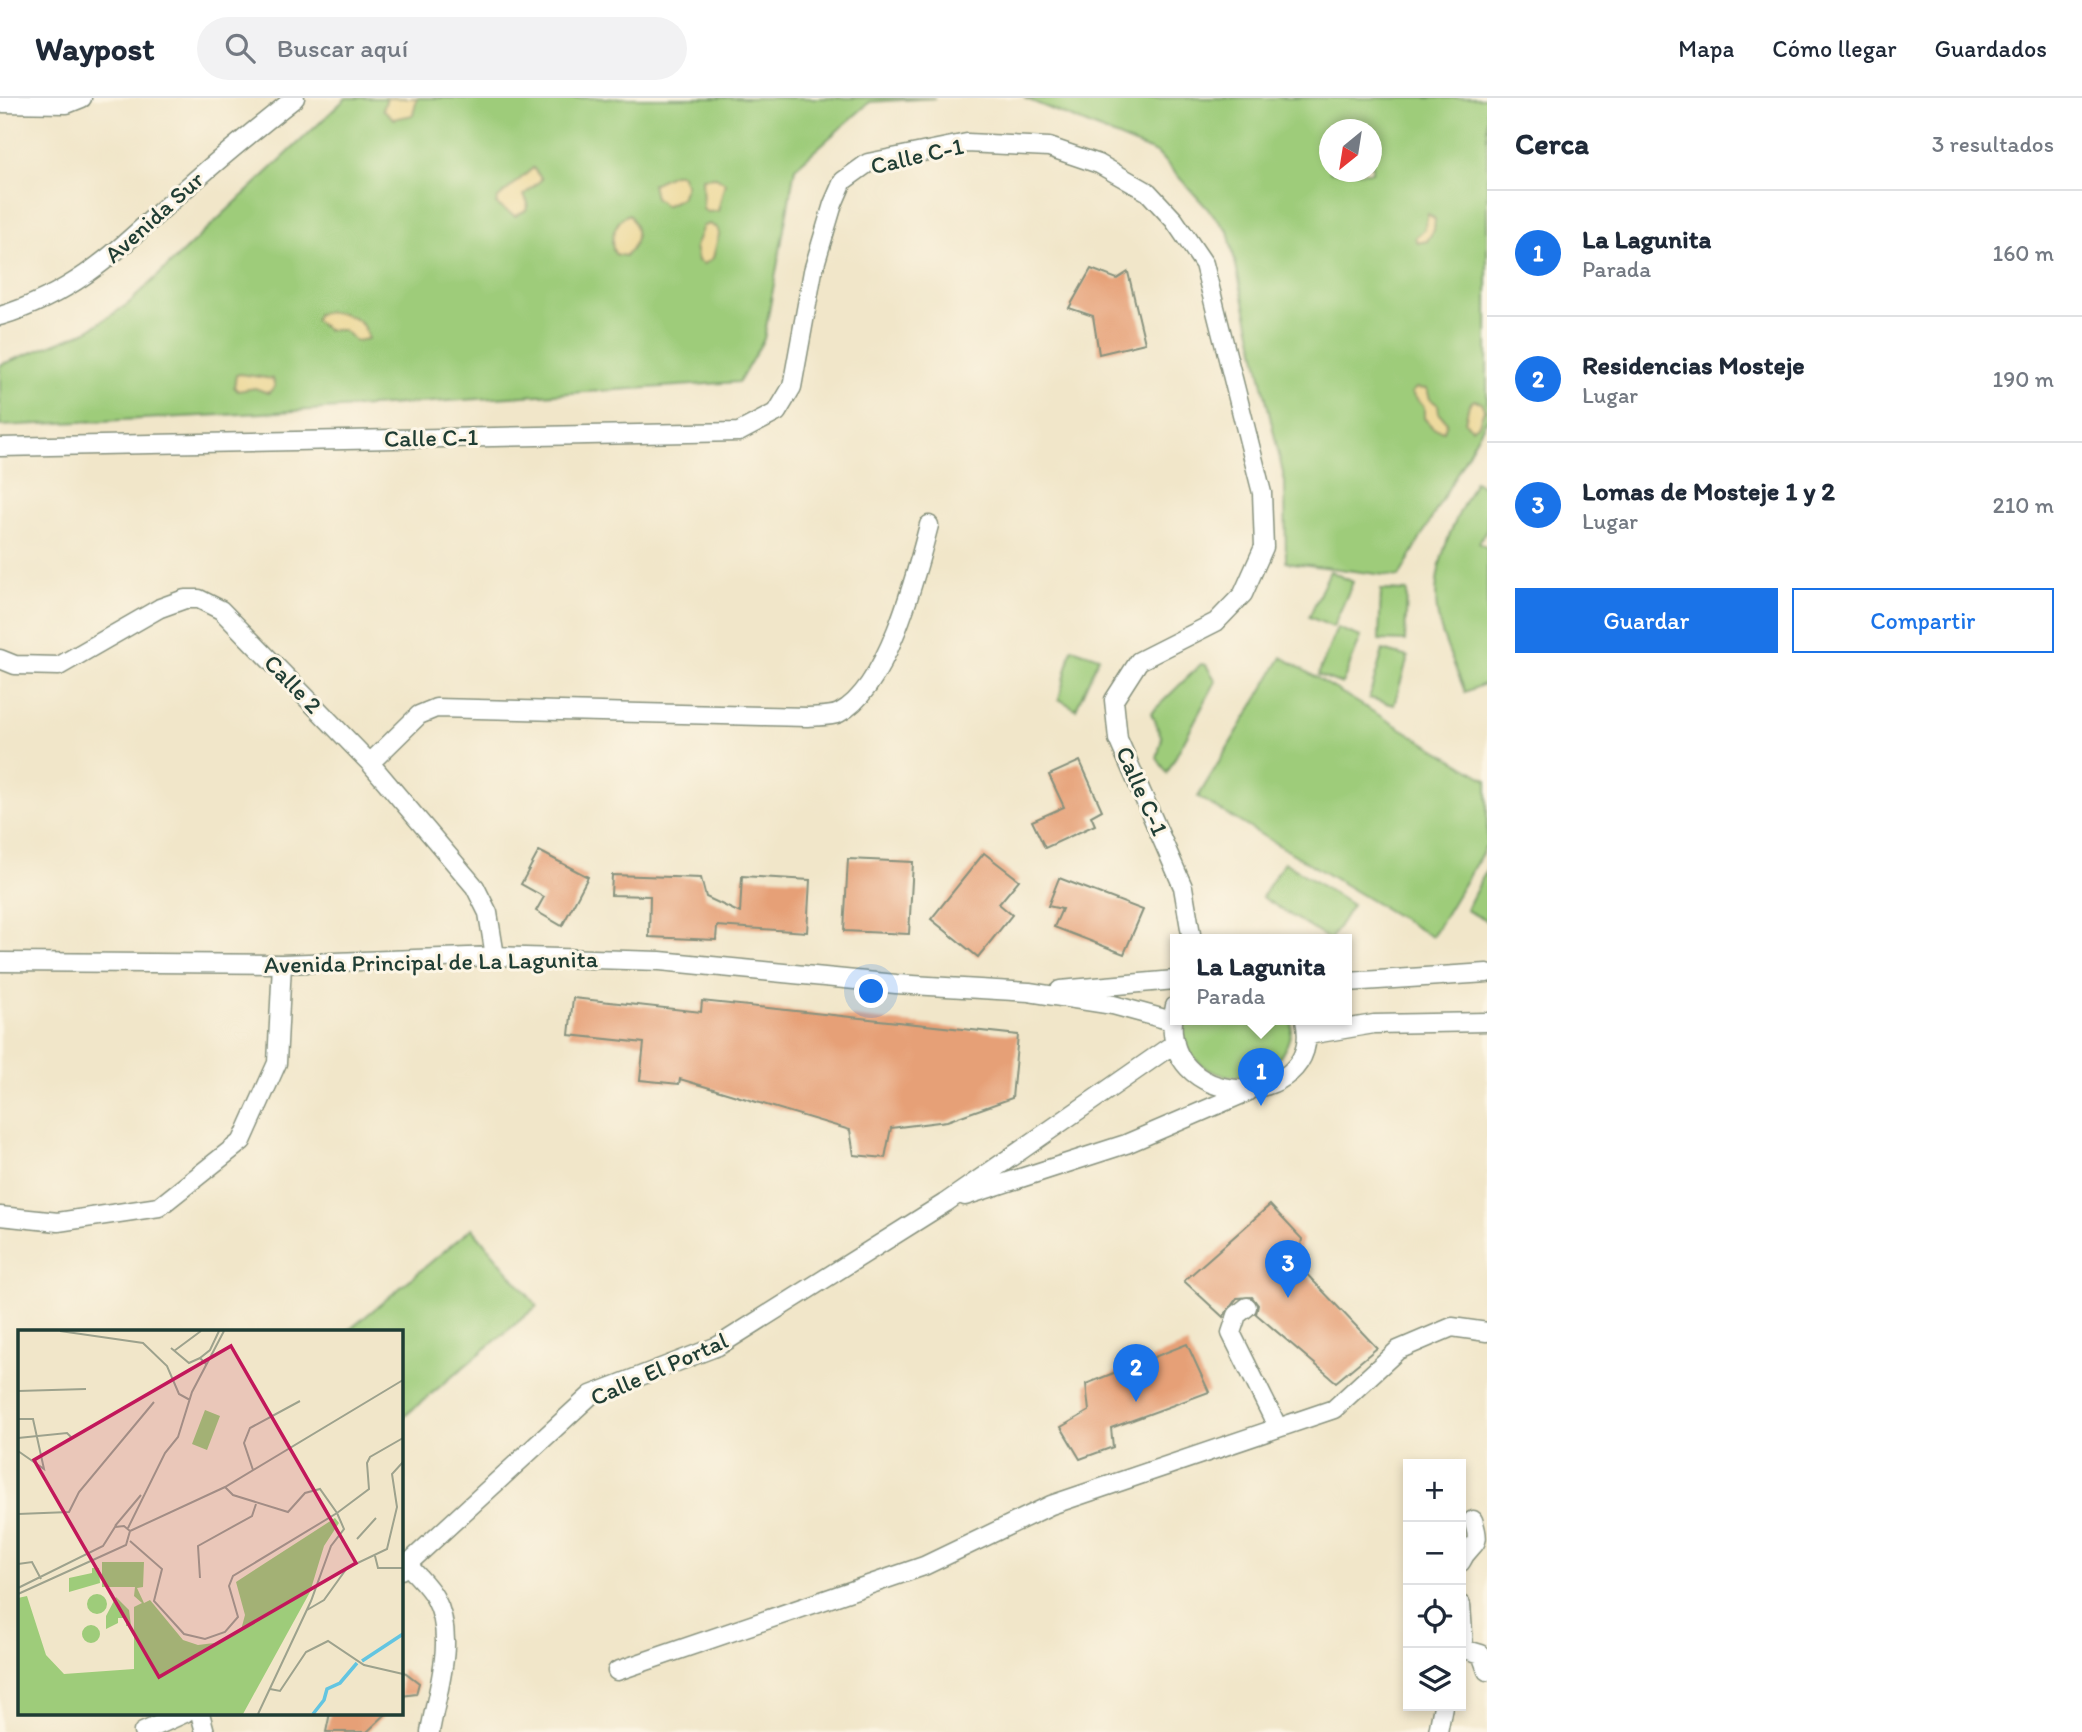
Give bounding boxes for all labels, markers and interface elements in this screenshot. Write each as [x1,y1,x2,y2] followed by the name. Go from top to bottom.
[197,17,687,80] search box
[35,29,155,68] text: Waypost
[221,29,259,67] icon: search
[277,32,408,64] text: Buscar aquí
[1678,34,1734,63] text: Mapa
[1772,34,1897,63] text: Cómo llegar
[1935,34,2047,63] text: Guardados
[1319,119,1382,182] north arrow
[1515,125,1589,162] text: Cerca
[1932,130,2054,158] text: 3 resultados
[868,131,966,180] street label: Calle C-1
[98,164,210,269] street label: Avenida Sur
[1582,223,1711,255] text: La Lagunita
[1533,239,1543,267] text: 1
[1992,239,2054,267] text: 160 m
[1582,255,1651,283] text: Parada
[1582,349,1805,381] text: Residencias Mosteje
[1532,365,1544,393] text: 2
[1993,365,2054,393] text: 190 m
[1582,381,1638,409] text: Lugar
[383,422,478,453] street label: Calle C-1
[1582,475,1835,507] text: Lomas de Mosteje 1 y 2
[1532,491,1544,519] text: 3
[1993,491,2054,519] text: 210 m
[1582,507,1638,535] text: Lugar
[1515,588,1778,653] button: Guardar
[1792,588,2054,653] button: Compartir
[258,648,329,720] street label: Calle 2
[1110,742,1175,840] street label: Calle C-1
[1170,934,1352,1025] popup
[264,944,599,979] street label: Avenida Principal de La Lagunita
[1196,950,1326,982] text: La Lagunita
[854,974,888,1008] your location
[1196,982,1265,1010] text: Parada
[1238,1048,1284,1106] pin: 1
[1265,1240,1311,1298] pin: 3
[586,1325,732,1412] street label: Calle El Portal
[18,1330,402,1714] inset map
[1113,1344,1159,1402] pin: 2
[1403,1459,1466,1711] map controls
[1403,1459,1466,1522] button: +
[1403,1522,1466,1585] button: −
[1403,1585,1466,1648] button: locate
[1403,1648,1466,1711] button: layers

